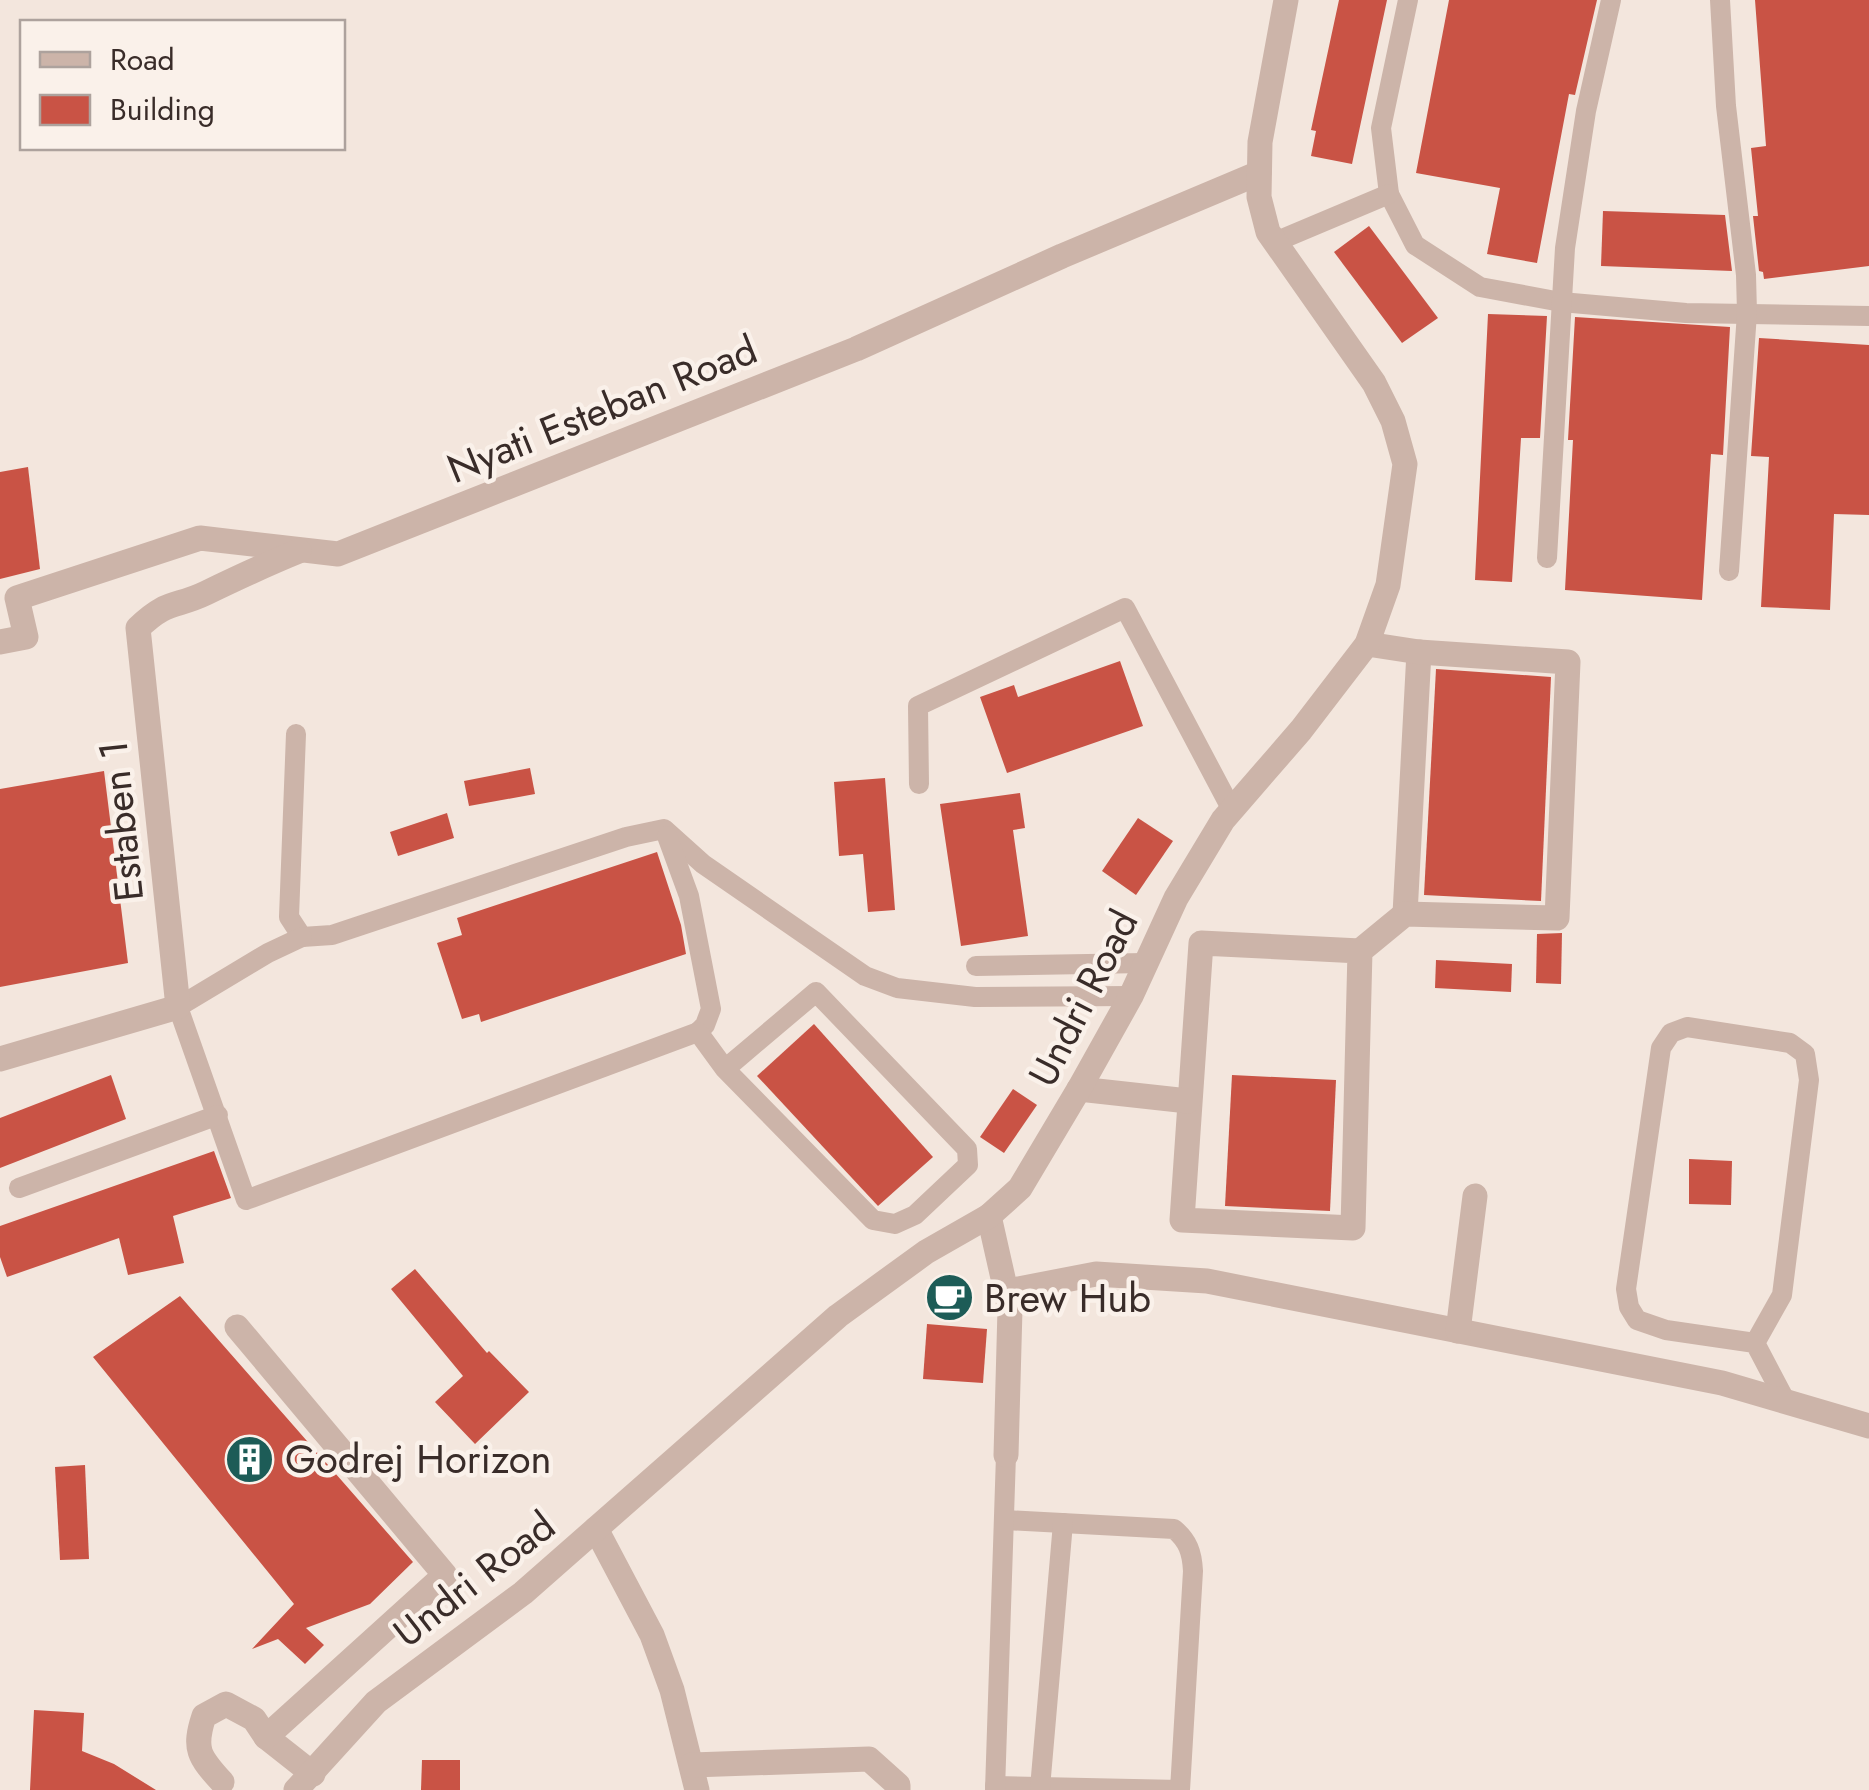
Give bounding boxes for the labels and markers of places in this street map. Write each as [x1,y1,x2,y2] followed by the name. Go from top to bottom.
[984,1269,1151,1327] place label: Brew Hub
[923,1272,975,1324] cafe icon: Brew Hub
[285,1430,552,1488] place label: Godrej Horizon
[224,1433,276,1485] building icon: Godrej Horizon

